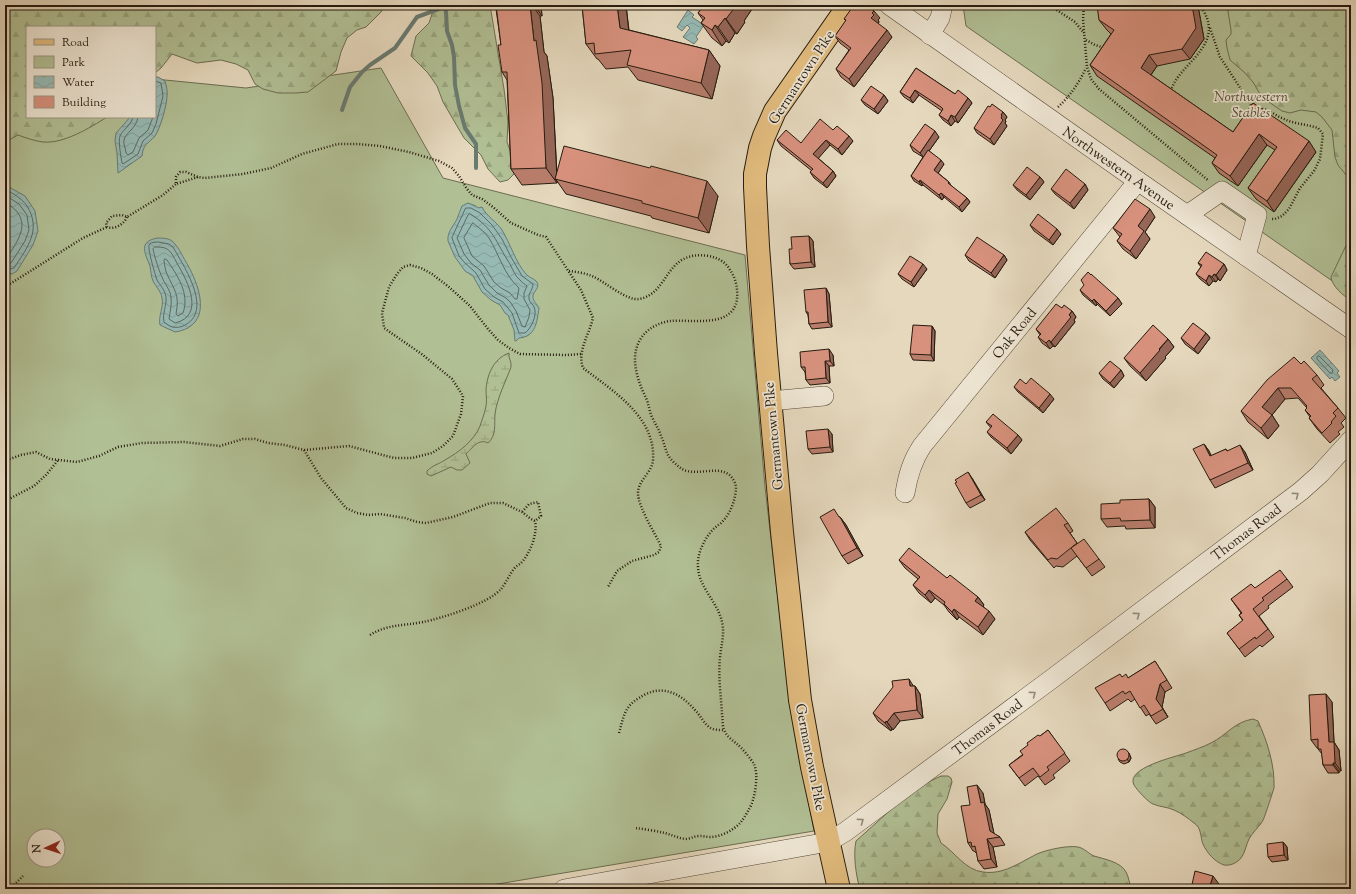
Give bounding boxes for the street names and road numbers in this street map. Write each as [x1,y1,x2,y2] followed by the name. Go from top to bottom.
[765,27,841,129] street label: Germantown Pike
[1057,123,1178,216] street label: Northwestern Avenue
[989,304,1042,364] street label: Oak Road
[760,381,790,491] street label: Germantown Pike
[1208,500,1287,567] street label: Thomas Road
[949,695,1028,762] street label: Thomas Road
[789,702,829,813] street label: Germantown Pike

